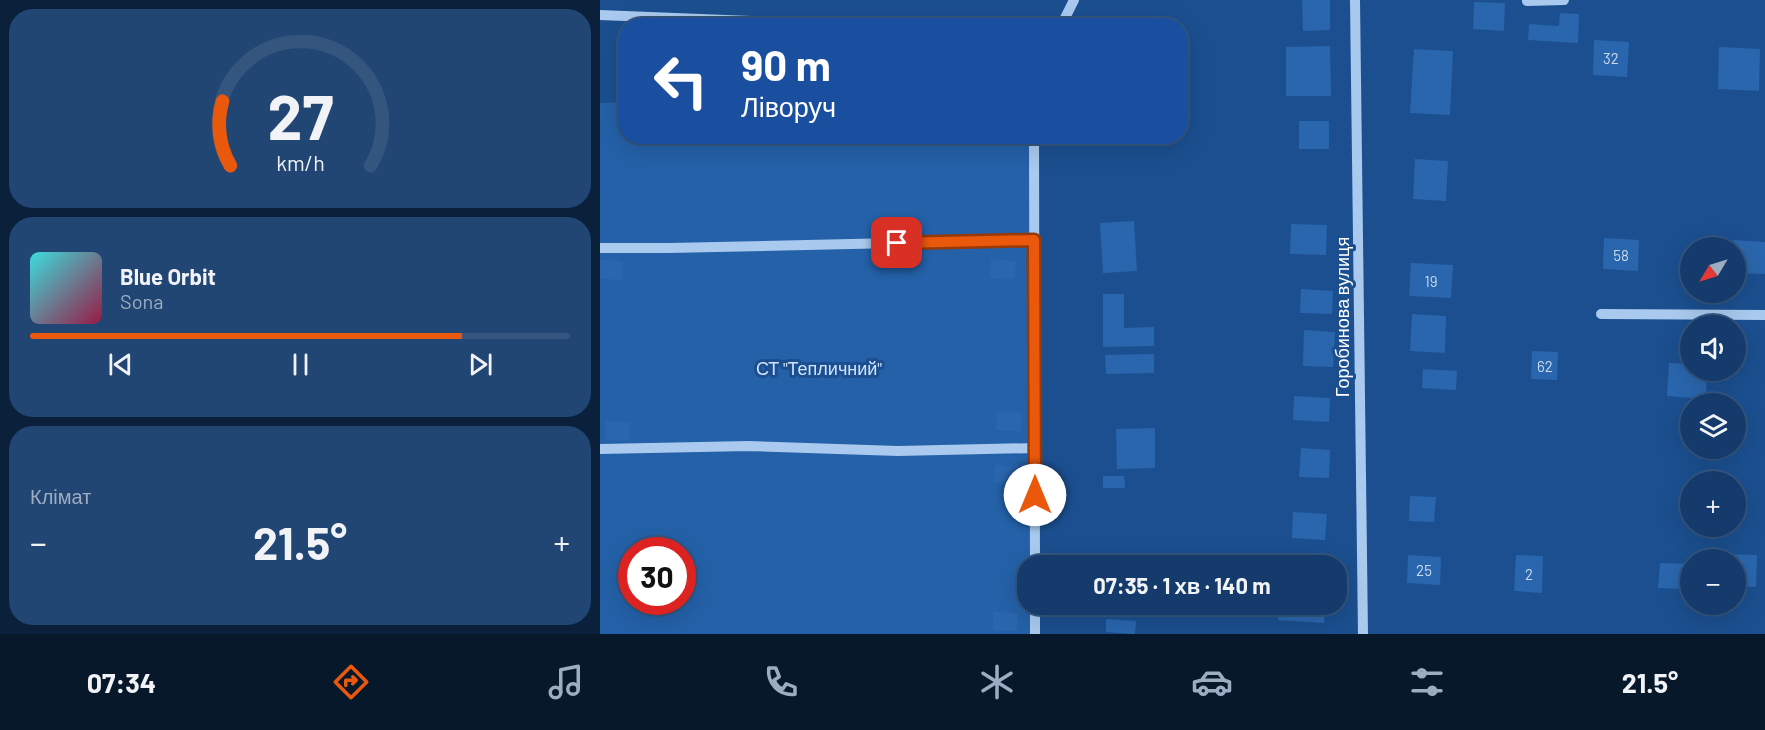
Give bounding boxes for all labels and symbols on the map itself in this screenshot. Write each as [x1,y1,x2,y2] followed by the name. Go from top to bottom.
[1603,49,1619,67] house number: 32
[871,217,922,268] pin
[1331,237,1353,397] street label: Горобинова вулиця
[1680,237,1746,303] north arrow
[1613,246,1629,264] house number: 58
[1424,272,1438,290] house number: 19
[756,357,882,379] park label: СТ "Тепличний"
[1537,357,1553,375] house number: 62
[1003,463,1067,527] position arrow
[618,537,696,615] speed limit sign: 30
[1416,561,1432,579] house number: 25
[1525,565,1533,583] house number: 2

